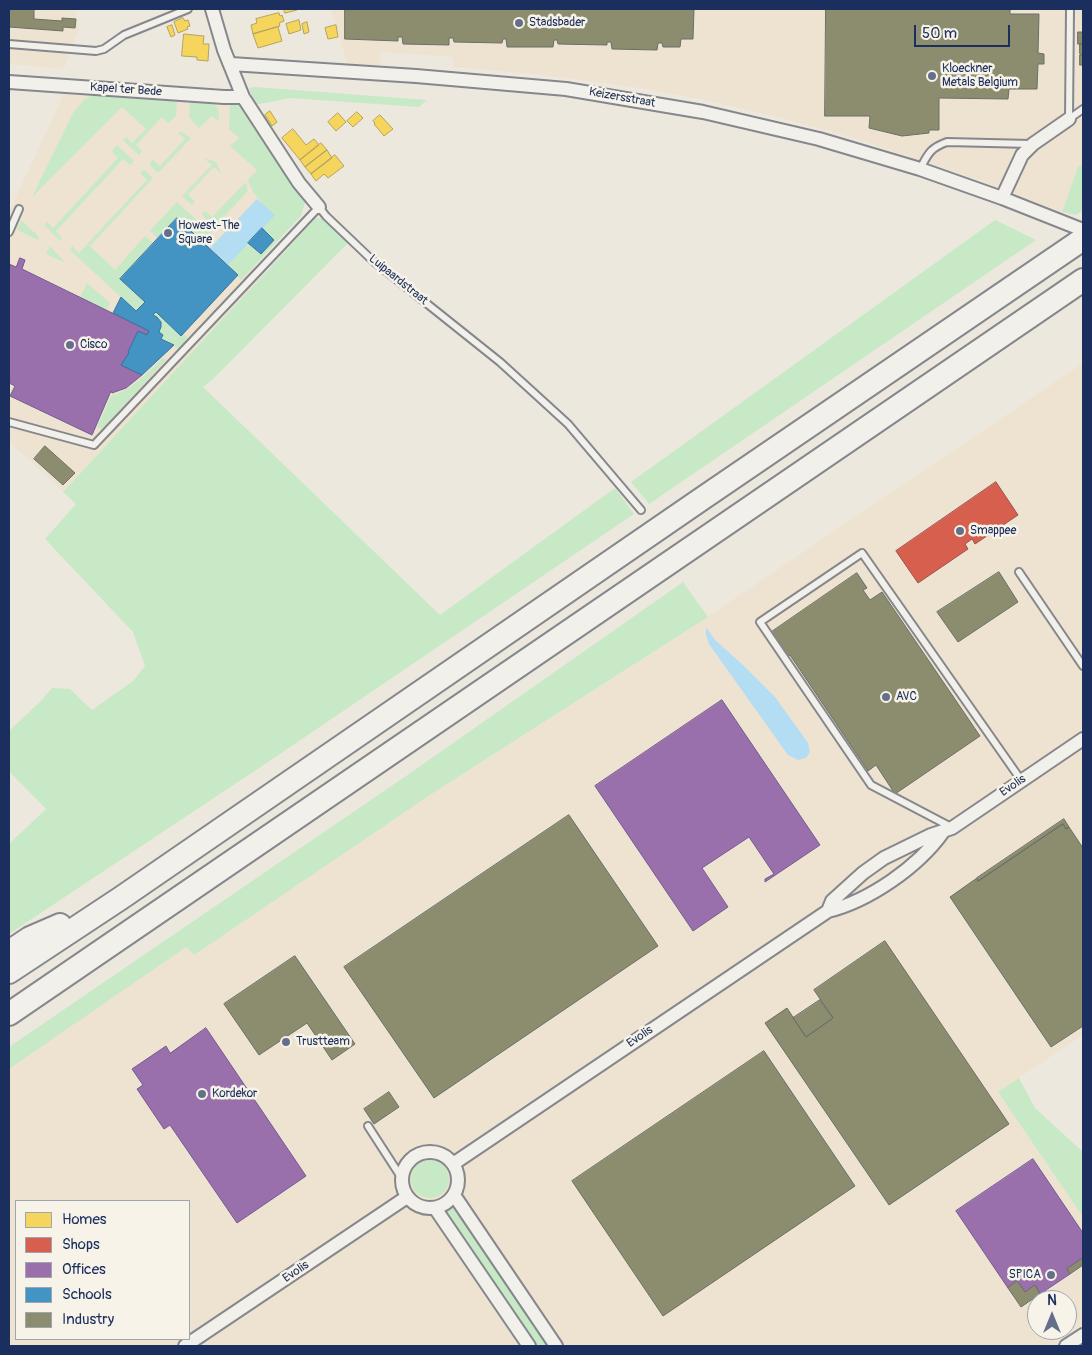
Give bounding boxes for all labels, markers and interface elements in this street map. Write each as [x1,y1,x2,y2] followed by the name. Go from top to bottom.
[917,15,1013,47] scale bar
[529,16,585,30] place label: Stadsbader
[513,17,525,29] marker: Stadsbader
[922,24,957,43] text: 50 m
[942,62,1018,90] place label: Kloeckner Metals Belgium
[926,70,938,82] marker: Kloeckner Metals Belgium
[90,80,162,100] street label: Kapel ter Bede
[588,85,656,111] street label: Keizersstraat
[178,219,239,247] place label: Howest-The Square
[162,227,174,239] marker: Howest-The Square
[366,252,430,308] street label: Luipaardstraat
[80,338,107,352] place label: Cisco
[64,339,76,351] marker: Cisco
[970,524,1016,538] place label: Smappee
[954,525,966,537] marker: Smappee
[896,690,917,704] place label: AVC
[880,691,892,703] marker: AVC
[997,772,1029,800] street label: Evolis
[624,1023,656,1051] street label: Evolis
[296,1035,350,1049] place label: Trustteam
[280,1036,292,1048] marker: Trustteam
[212,1087,257,1101] place label: Kordekor
[196,1088,208,1100] marker: Kordekor
[15,1200,190,1340] legend
[62,1210,107,1229] text: Homes
[62,1235,100,1254] text: Shops
[280,1258,312,1286] street label: Evolis
[62,1260,106,1279] text: Offices
[1009,1268,1041,1282] place label: SPICA
[1045,1269,1057,1281] marker: SPICA
[62,1285,112,1304] text: Schools
[1027,1290,1077,1340] north arrow
[1047,1292,1057,1309] text: N
[62,1310,114,1329] text: Industry

